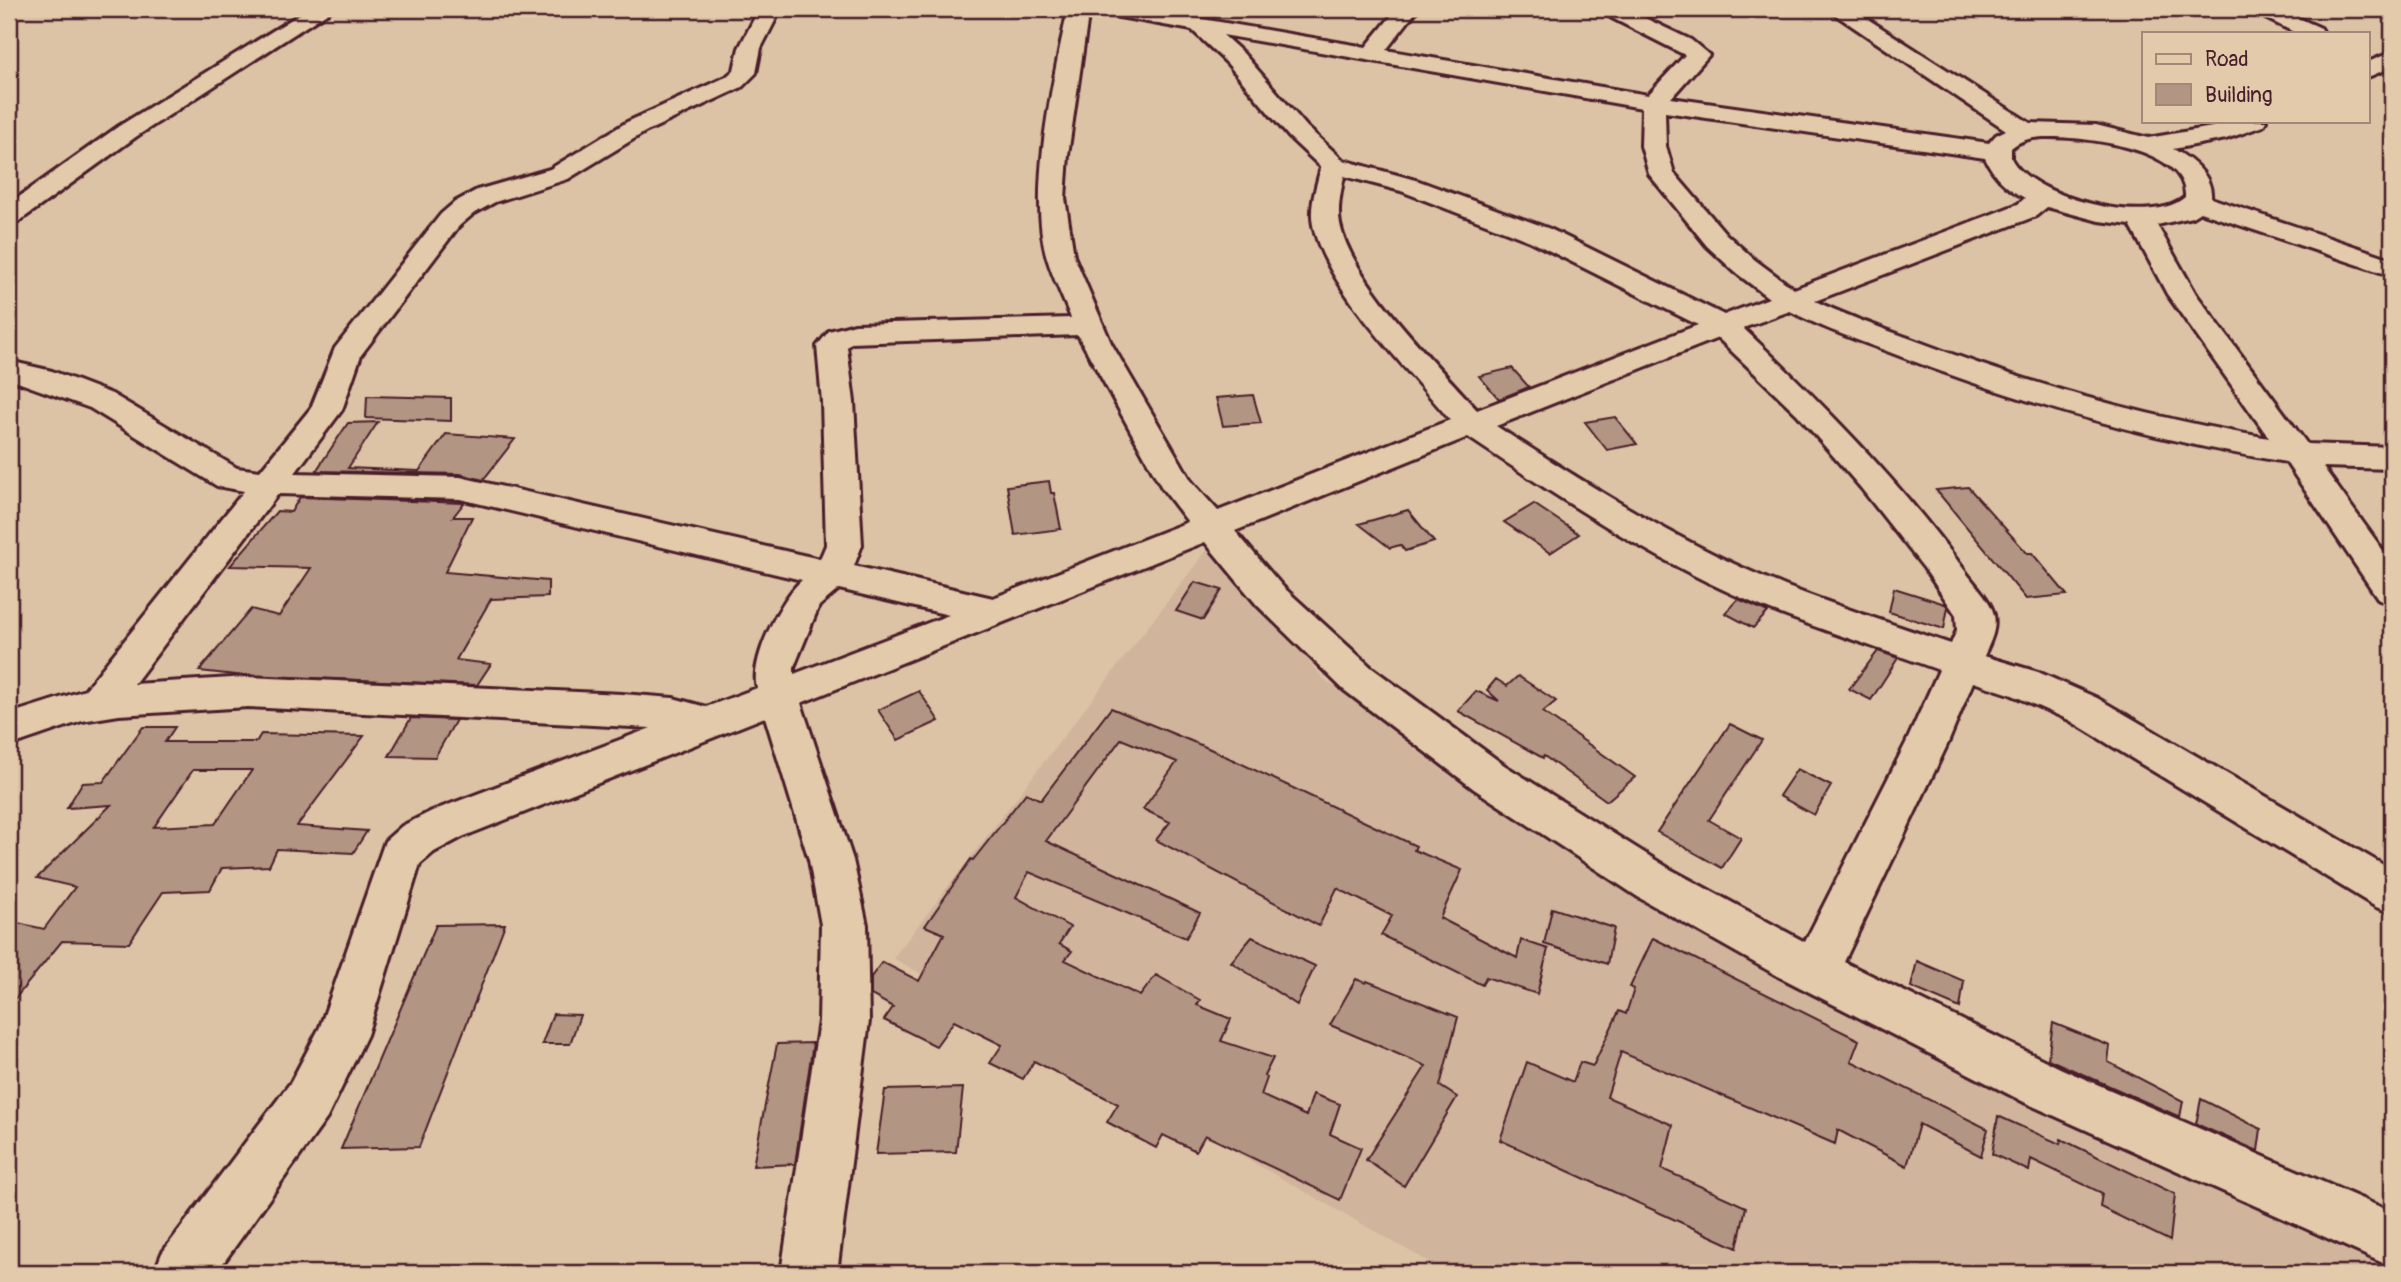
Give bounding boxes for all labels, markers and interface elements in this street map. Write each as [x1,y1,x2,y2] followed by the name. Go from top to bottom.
[2142,32,2370,122] legend
[2205,46,2249,73] text: Road
[2205,82,2272,109] text: Building

